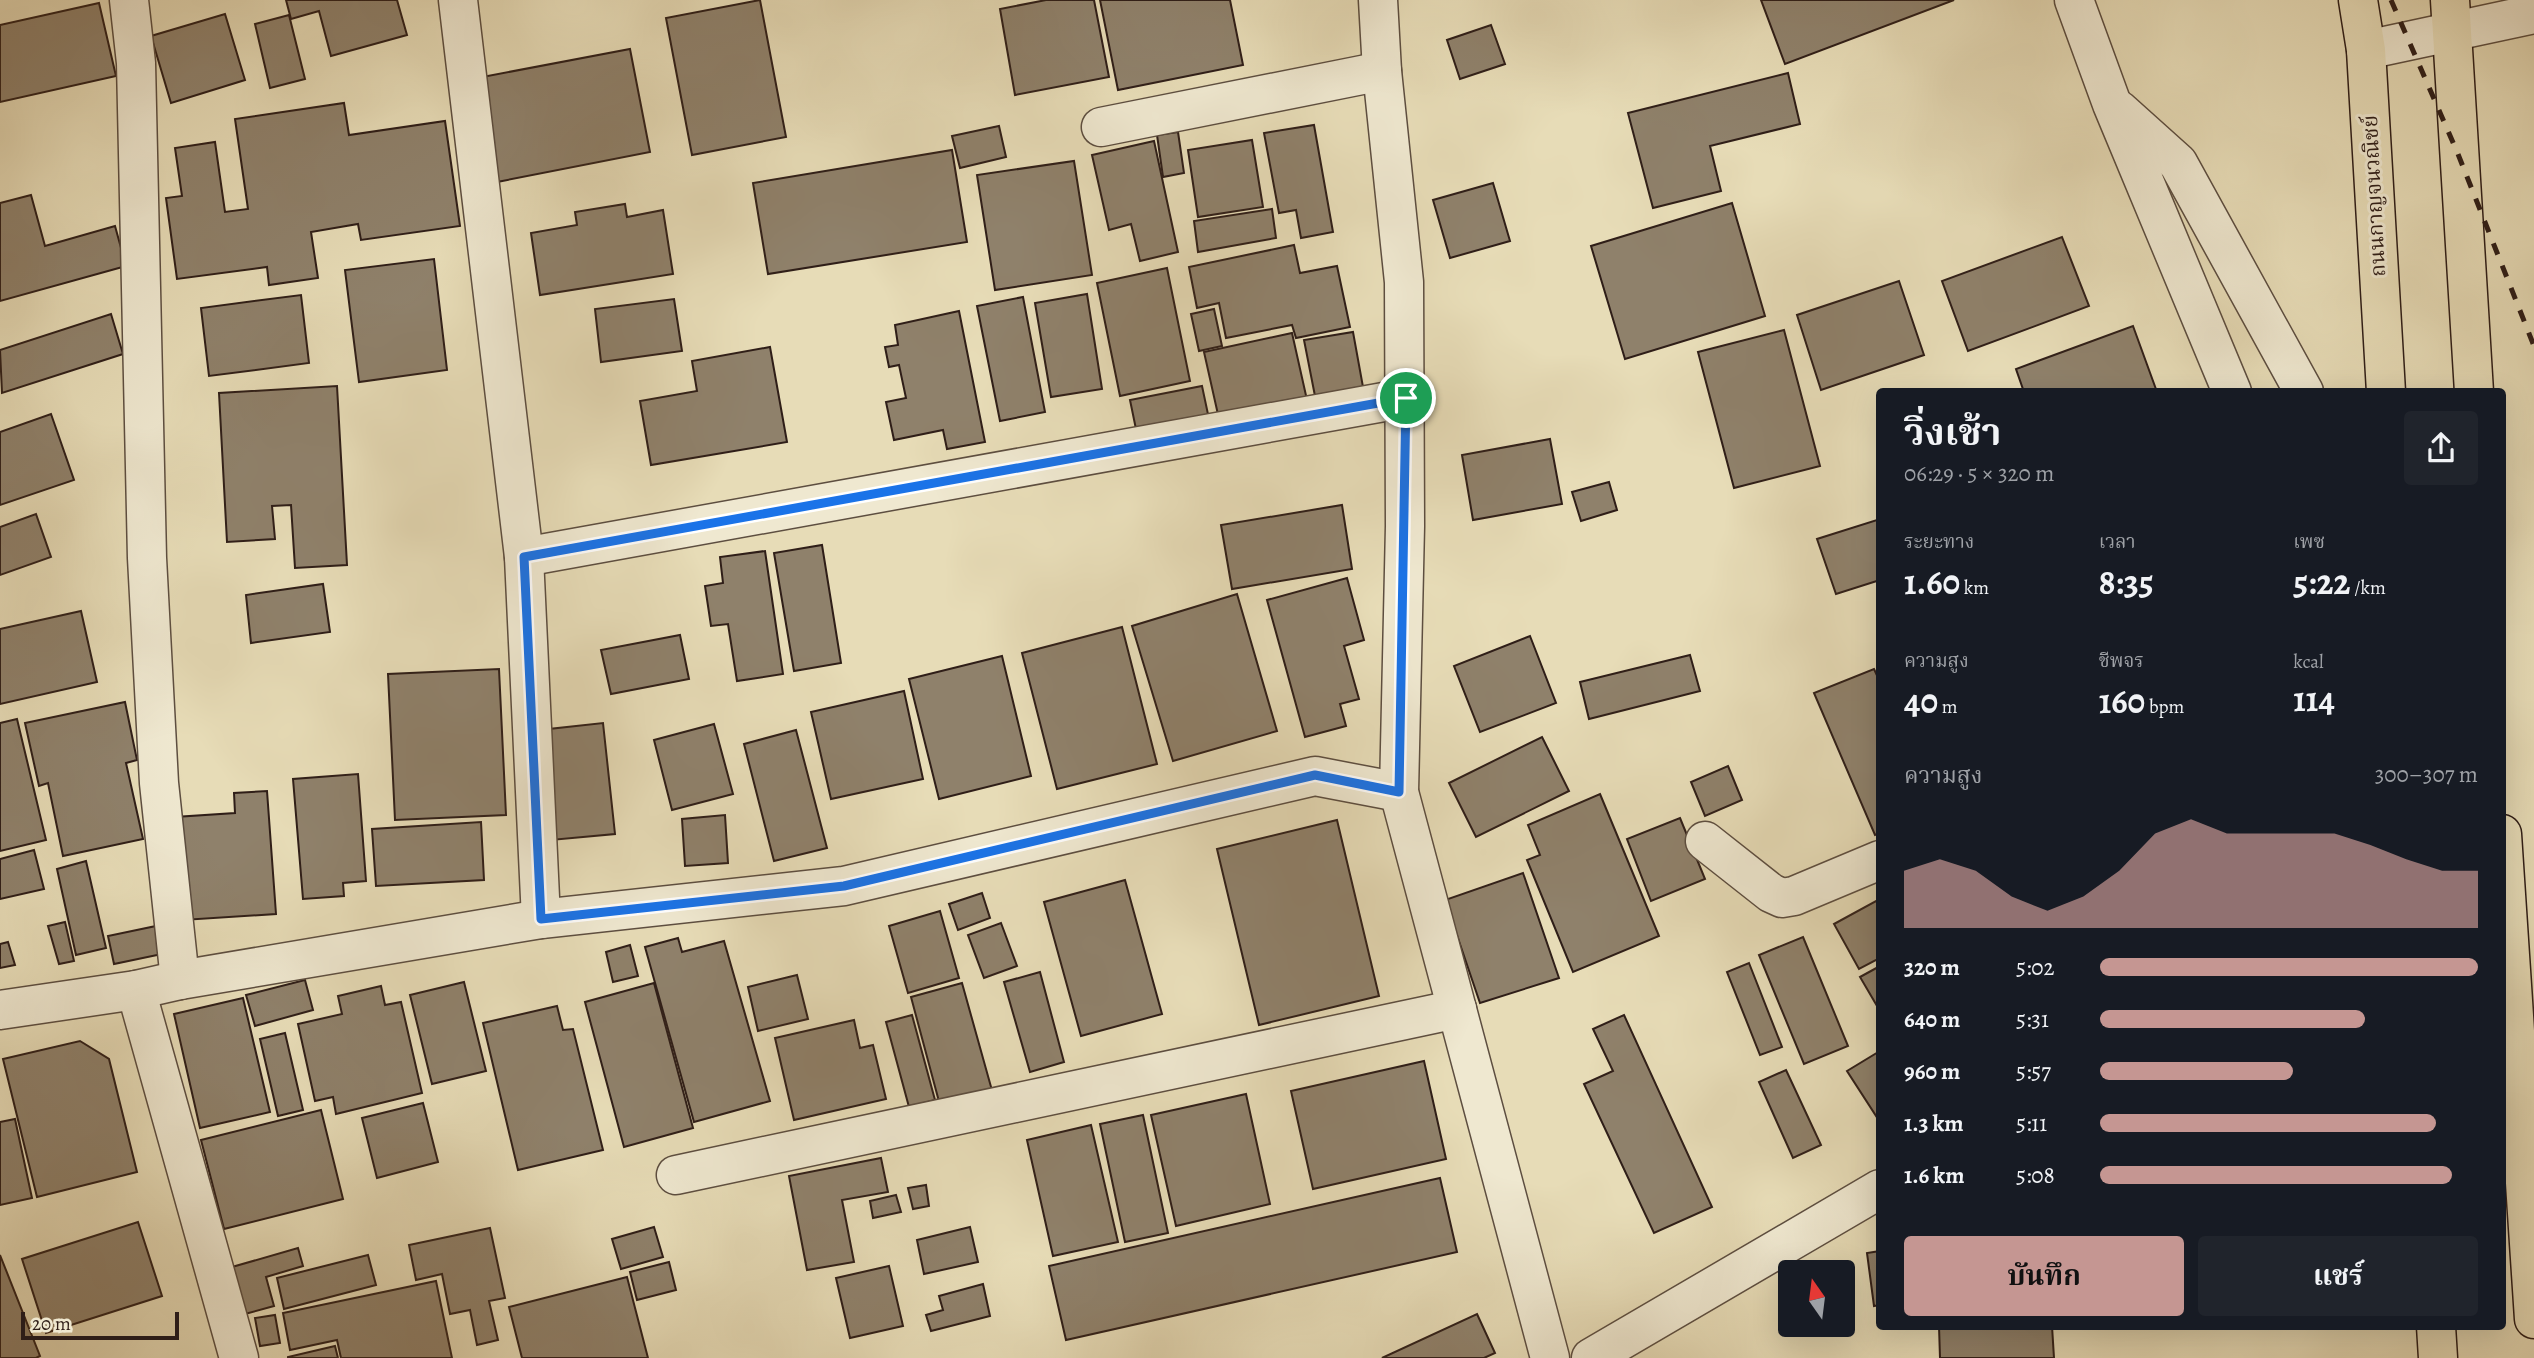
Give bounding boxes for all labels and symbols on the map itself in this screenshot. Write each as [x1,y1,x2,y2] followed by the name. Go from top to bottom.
[2356,114,2392,278] street label: ถนนกาญจนวณิชย์
[1376,368,1436,428] pin
[1778,1260,1855,1337] north arrow
[21,1309,178,1341] scale bar

